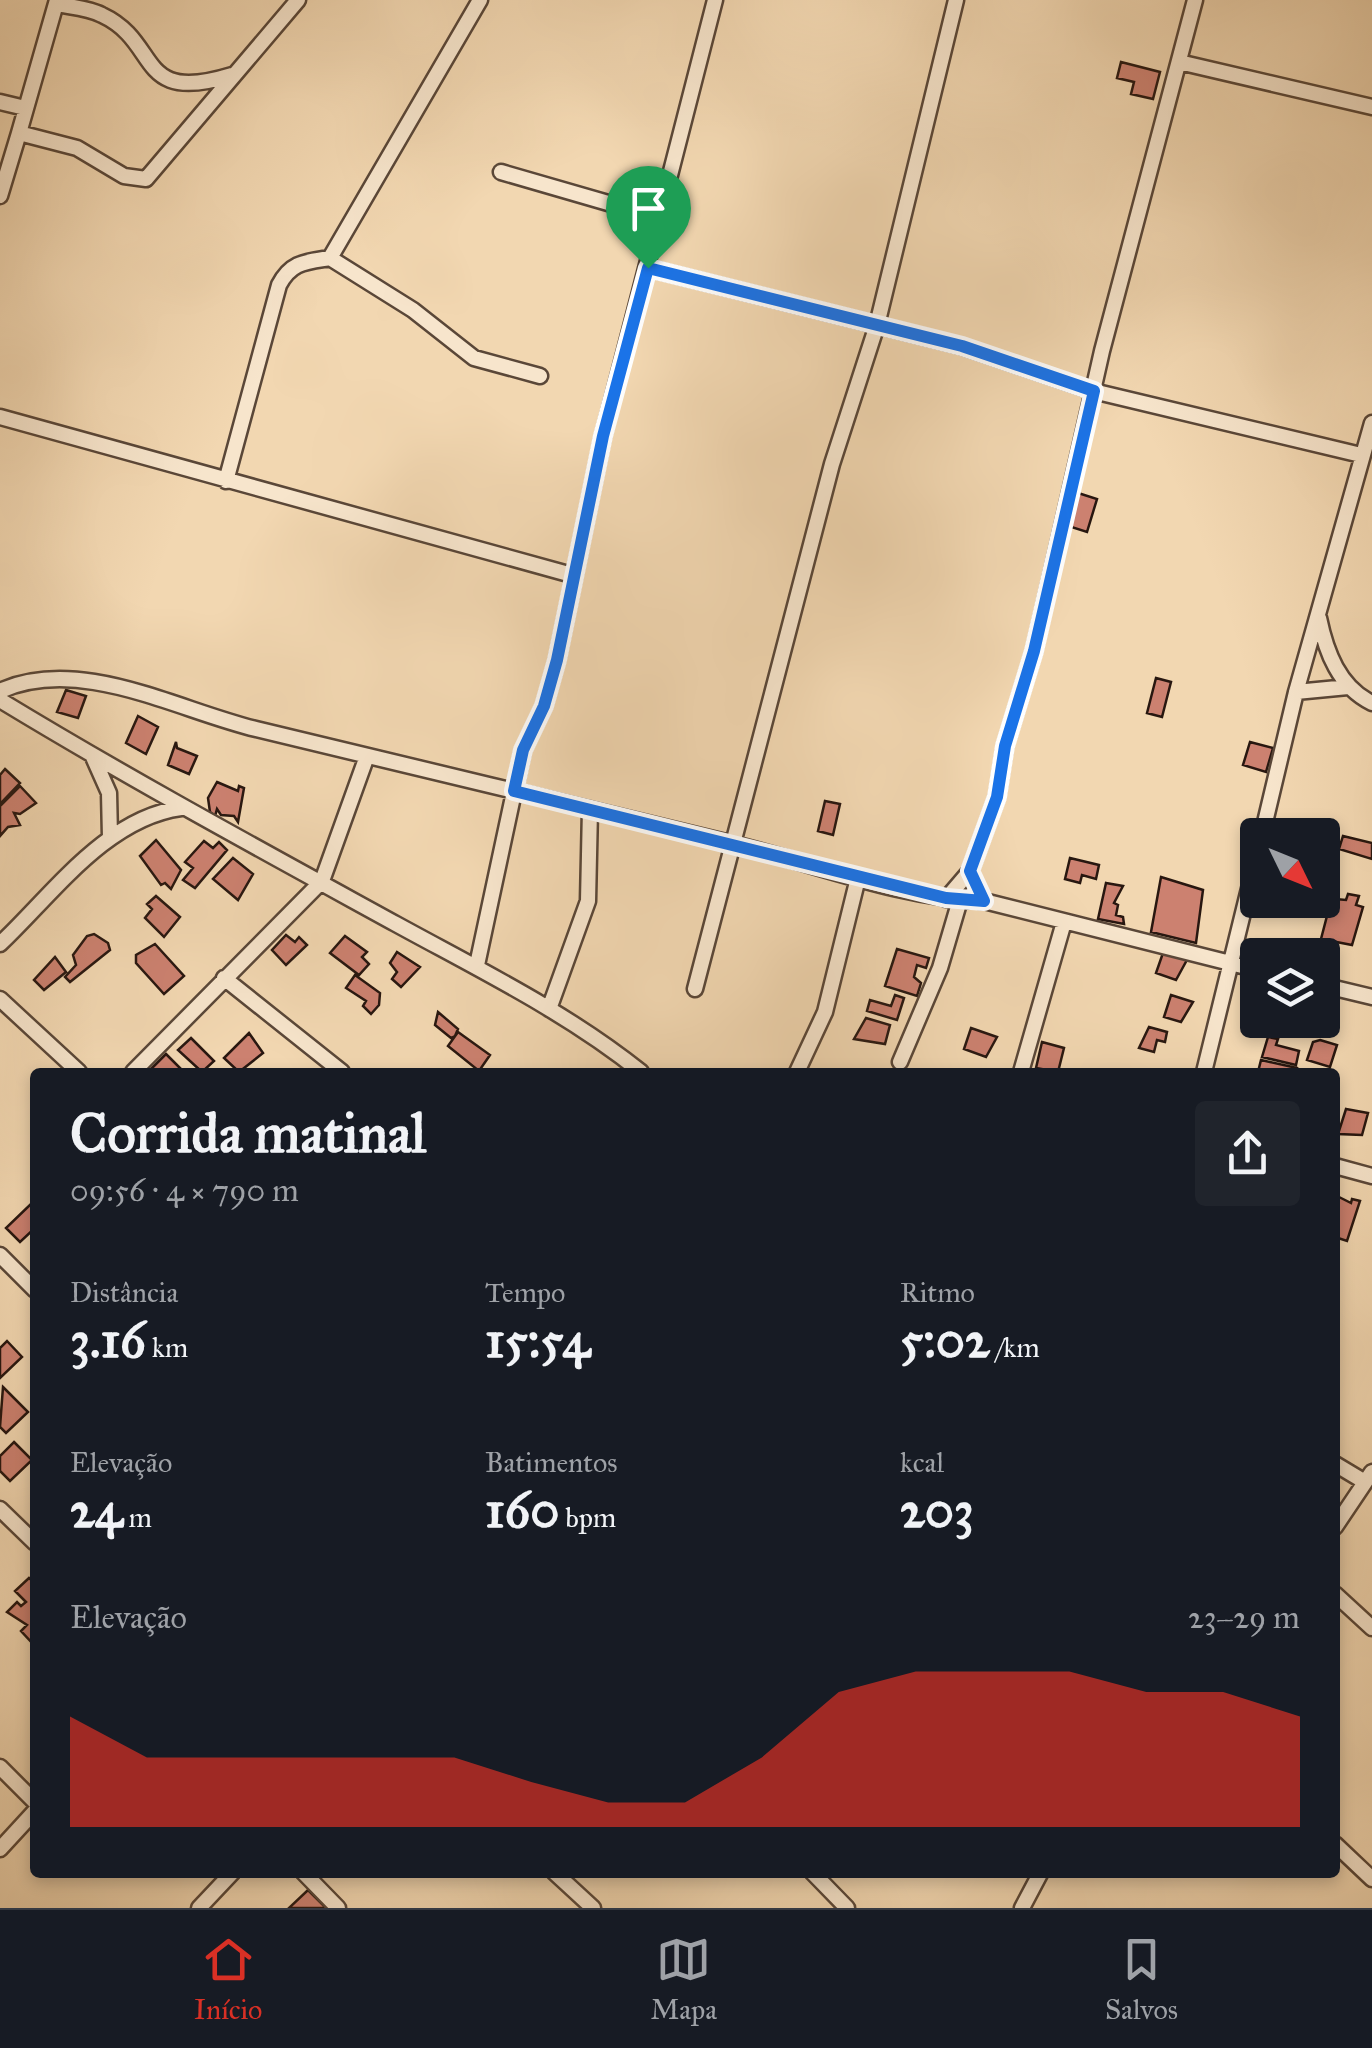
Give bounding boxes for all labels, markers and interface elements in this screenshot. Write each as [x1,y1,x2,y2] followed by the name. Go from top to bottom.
[606,166,691,269] pin
[621,181,676,236] icon: arrive
[1240,818,1340,918] north arrow
[1240,818,1340,1038] map controls
[1240,938,1340,1038] button: layers
[70,1100,426,1167] text: Corrida matinal
[1195,1101,1300,1206] button: share
[70,1171,299,1210] text: 09:56 · 4 × 790 m
[70,1275,178,1310] text: Distância
[485,1275,565,1310] text: Tempo
[900,1275,975,1310] text: Ritmo
[70,1310,146,1371] text: 3.16
[485,1310,590,1371] text: 15:54
[900,1310,990,1371] text: 5:02
[146,1330,188,1365] text: km
[990,1330,1040,1365] text: /km
[70,1445,172,1480] text: Elevação
[485,1445,618,1480] text: Batimentos
[900,1445,944,1480] text: kcal
[70,1480,123,1541] text: 24
[485,1480,559,1541] text: 160
[900,1480,974,1541] text: 203
[123,1500,152,1535] text: m
[559,1500,616,1535] text: bpm
[70,1598,187,1637] text: Elevação
[1188,1598,1300,1637] text: 23–29 m
[194,1932,262,2027] tab: Início
[650,1932,717,2027] tab: Mapa
[1105,1932,1178,2027] tab: Salvos

